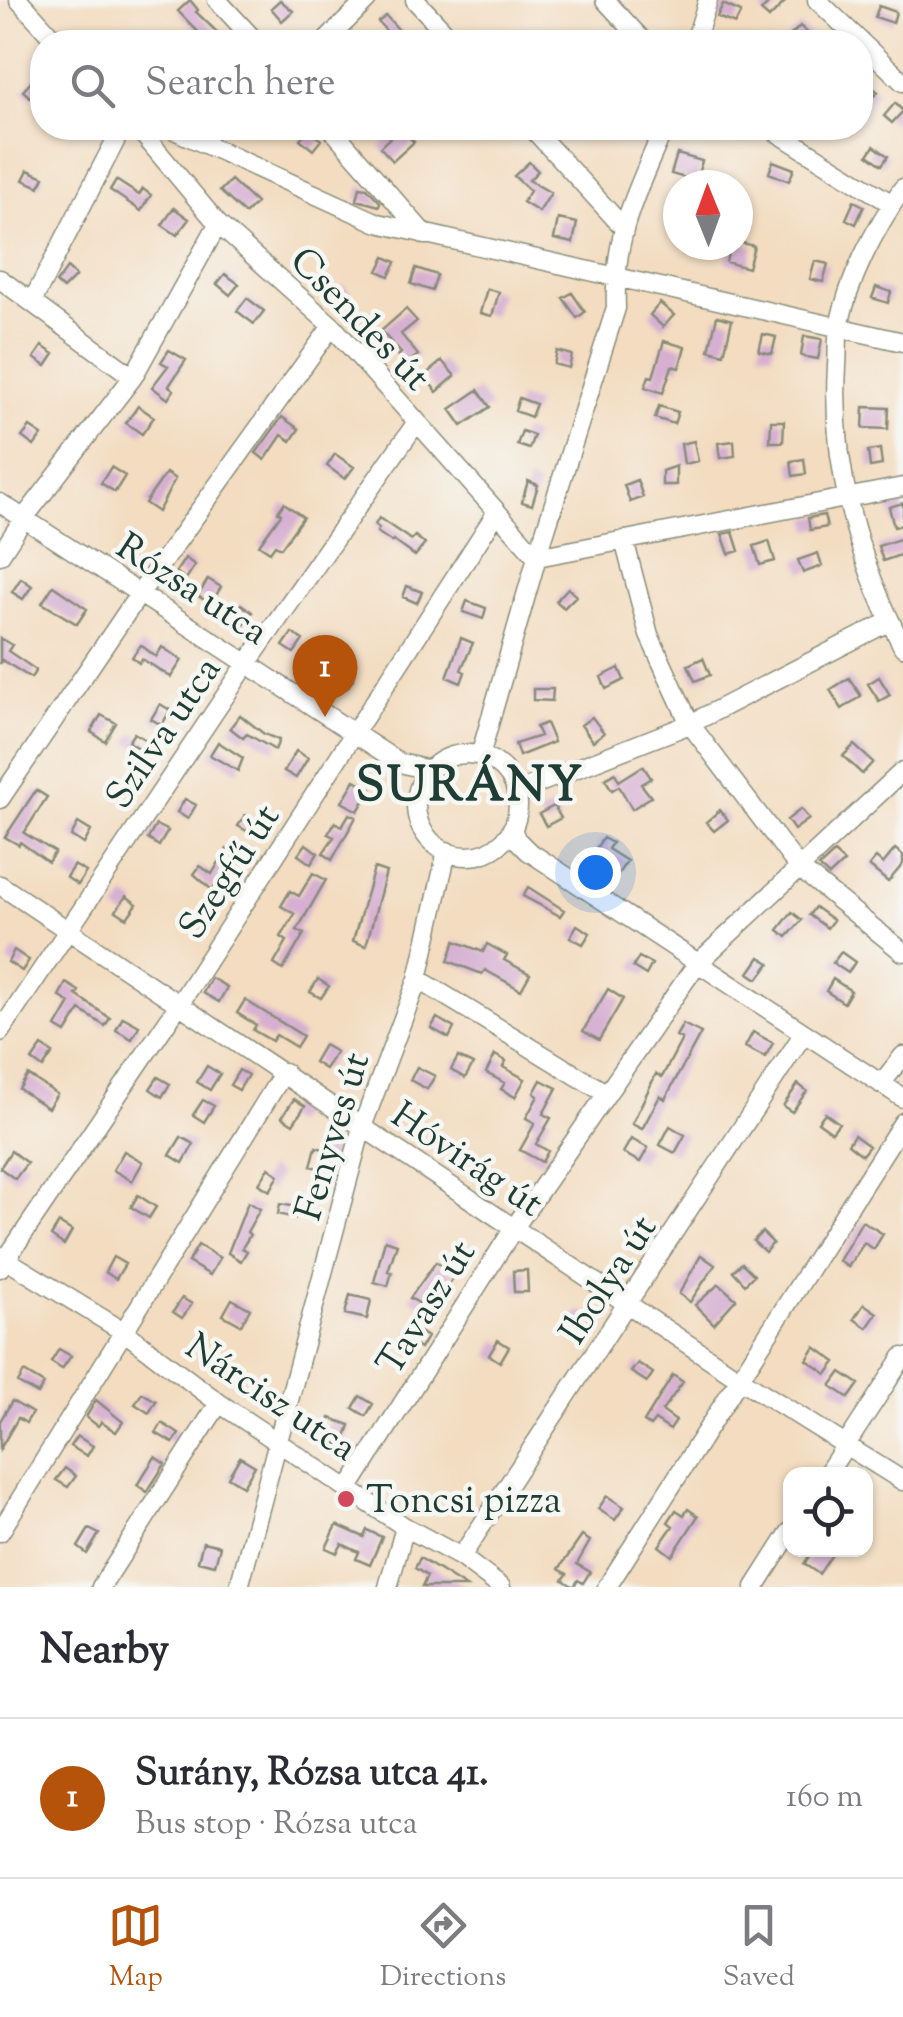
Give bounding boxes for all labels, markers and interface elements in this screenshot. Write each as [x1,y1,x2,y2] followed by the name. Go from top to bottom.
[30,30,873,140] search box
[65,58,120,113] icon: search
[145,58,336,112] text: Search here
[663,170,753,260] north arrow
[276,237,441,405] street label: Csendes út
[104,522,277,661] street label: Rózsa utca
[292,634,358,717] pin: 1
[95,647,236,821] street label: Szilva utca
[356,754,584,823] district label: SURÁNY
[168,795,295,951] street label: Szegfű út
[570,847,621,898] your location
[284,1047,386,1228] street label: Fenyves út
[379,1091,553,1232] street label: Hóvirág út
[548,1206,672,1356] street label: Ibolya út
[366,1231,491,1387] street label: Tavasz út
[173,1322,366,1477] street label: Nárcisz utca
[783,1467,873,1557] map controls
[783,1467,873,1557] button: locate
[366,1476,561,1530] place label: Toncsi pizza
[335,1488,357,1510] marker: Toncsi pizza
[40,1622,169,1682] text: Nearby
[135,1748,489,1802] text: Surány, Rózsa utca 41.
[67,1775,78,1821] text: 1
[786,1775,863,1821] text: 160 m
[135,1802,418,1848] text: Bus stop · Rózsa utca
[108,1898,163,1998] tab: Map
[380,1898,506,1998] tab: Directions
[723,1898,795,1998] tab: Saved

